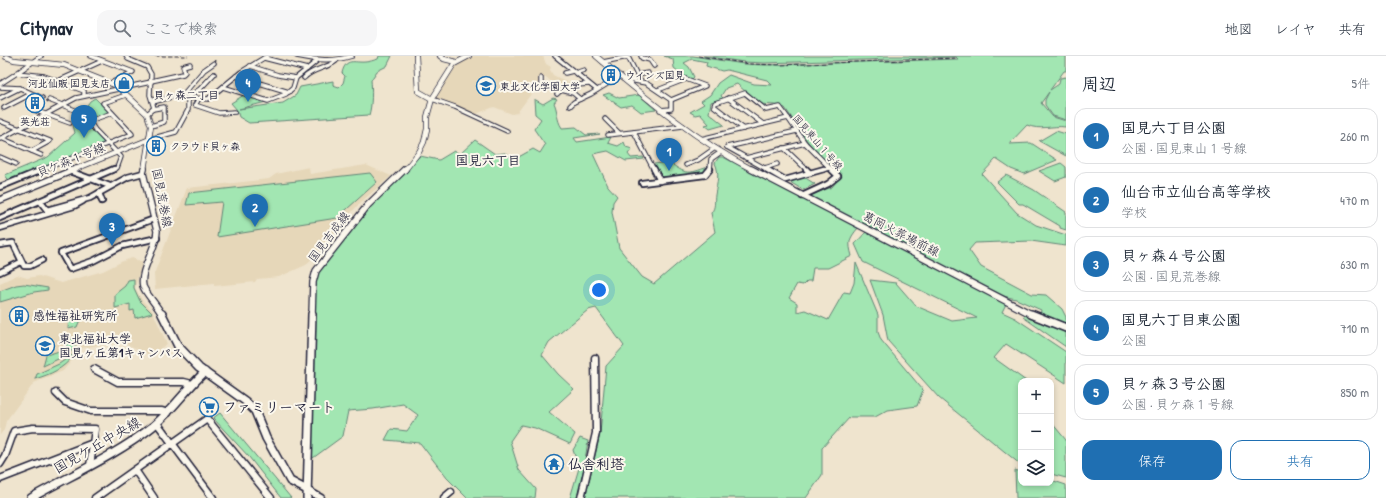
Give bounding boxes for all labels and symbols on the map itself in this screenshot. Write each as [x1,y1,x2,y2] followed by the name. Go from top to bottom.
[600,64,622,86] building icon: ウインズ国見
[235,69,261,102] pin: 4
[625,69,685,82] place label: ウインズ国見
[113,72,135,94] shop icon: 河北仙販 国見支店
[475,75,497,97] school or university icon: 東北文化学園大学
[28,77,110,90] place label: 河北仙販 国見支店
[500,80,580,93] place label: 東北文化学園大学
[153,88,219,102] district label: 貝ヶ森二丁目
[24,92,46,114] building icon: 英光荘
[71,105,97,138] pin: 5
[790,112,845,173] street label: 国見東山１号線
[20,115,50,128] place label: 英光荘
[145,135,167,157] building icon: クラウド貝ヶ森
[34,138,107,181] street label: 貝ケ森１号線
[656,138,682,171] pin: 1
[170,140,240,153] place label: クラウド貝ヶ森
[455,151,521,169] district label: 国見六丁目
[148,167,177,229] street label: 国見荒巻線
[242,194,268,227] pin: 2
[860,207,943,260] street label: 葛岡火葬場前線
[304,208,353,266] street label: 国見吉成線
[99,213,125,246] pin: 3
[589,280,609,300] your location
[8,305,30,327] building icon: 感性福祉研究所
[33,307,118,324] place label: 感性福祉研究所
[59,330,183,361] place label: 東北福祉大学 国見ヶ丘第1キャンパス
[34,335,56,357] school or university icon: 東北福祉大学 国見ヶ丘第1キャンパス
[198,396,220,418] supermarket icon: ファミリーマート
[223,397,336,416] place label: ファミリーマート
[50,412,144,477] street label: 国見ケ丘中央線
[543,453,565,475] temple icon: 仏舎利塔
[568,454,624,473] place label: 仏舎利塔

